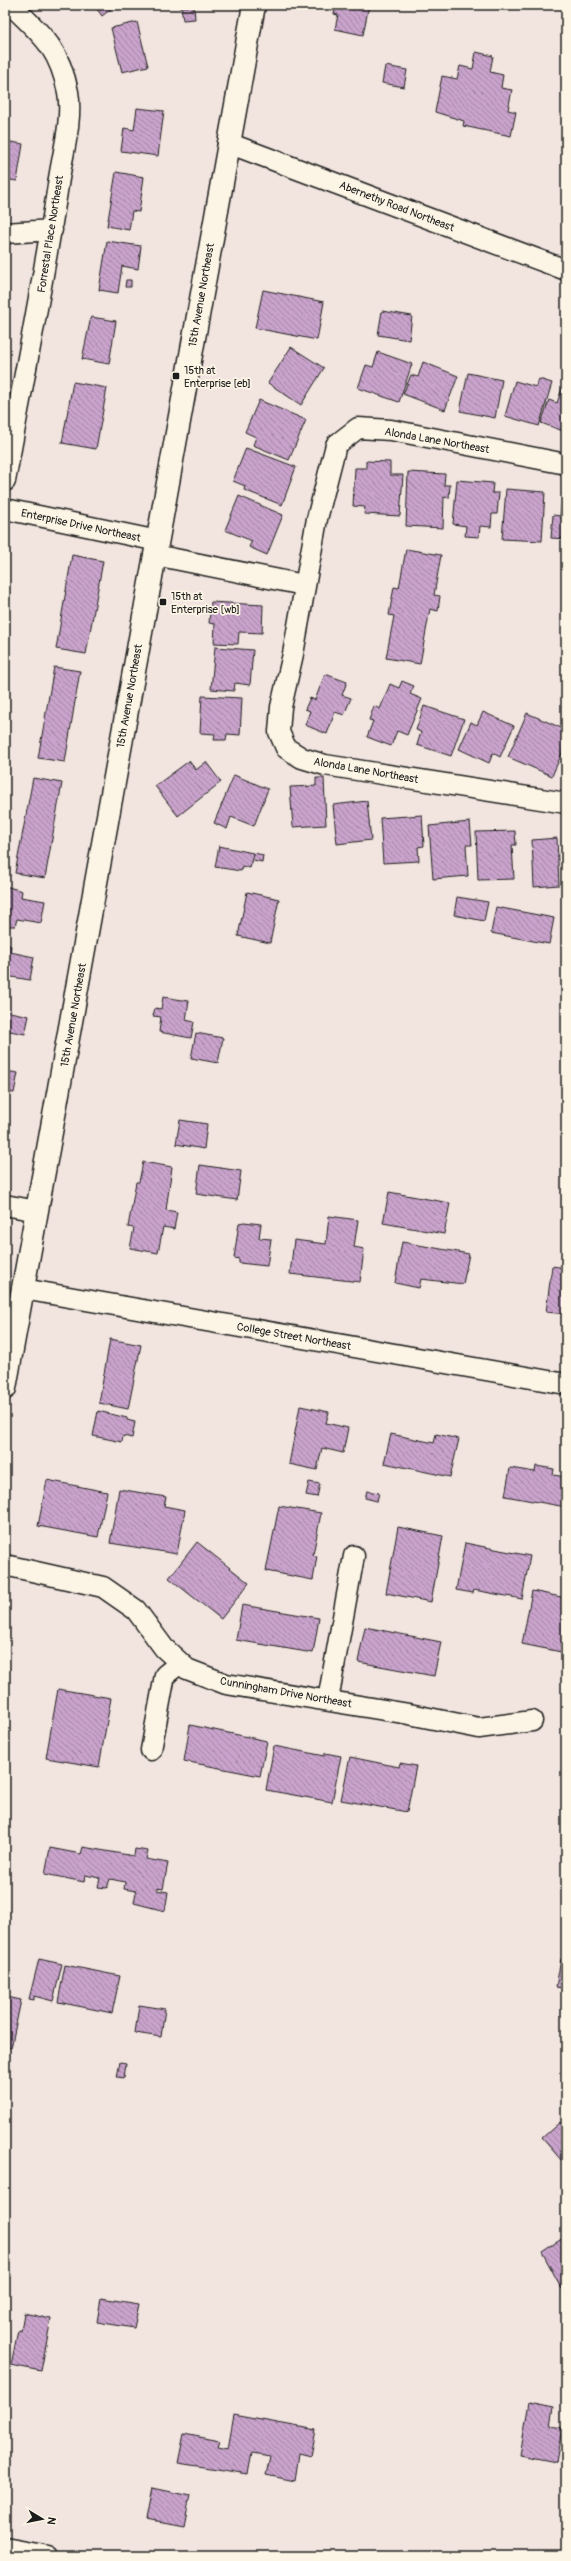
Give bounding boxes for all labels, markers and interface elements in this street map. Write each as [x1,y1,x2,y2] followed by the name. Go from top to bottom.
[35,174,66,294] street label: Forrestal Place Northeast
[337,179,457,235] street label: Abernethy Road Northeast
[186,242,217,348] street label: 15th Avenue Northeast
[184,364,251,390] place label: 15th at Enterprise [eb]
[171,371,181,381] marker: 15th at Enterprise [eb]
[383,425,491,456] street label: Alonda Lane Northeast
[20,506,142,545] street label: Enterprise Drive Northeast
[171,590,240,616] place label: 15th at Enterprise [wb]
[158,597,168,607] marker: 15th at Enterprise [wb]
[114,643,145,749] street label: 15th Avenue Northeast
[312,755,420,786] street label: Alonda Lane Northeast
[58,962,89,1068] street label: 15th Avenue Northeast
[236,1320,353,1353] street label: College Street Northeast
[219,1674,353,1711] street label: Cunningham Drive Northeast
[22,2499,62,2539] north arrow
[44,2516,58,2526] text: N

